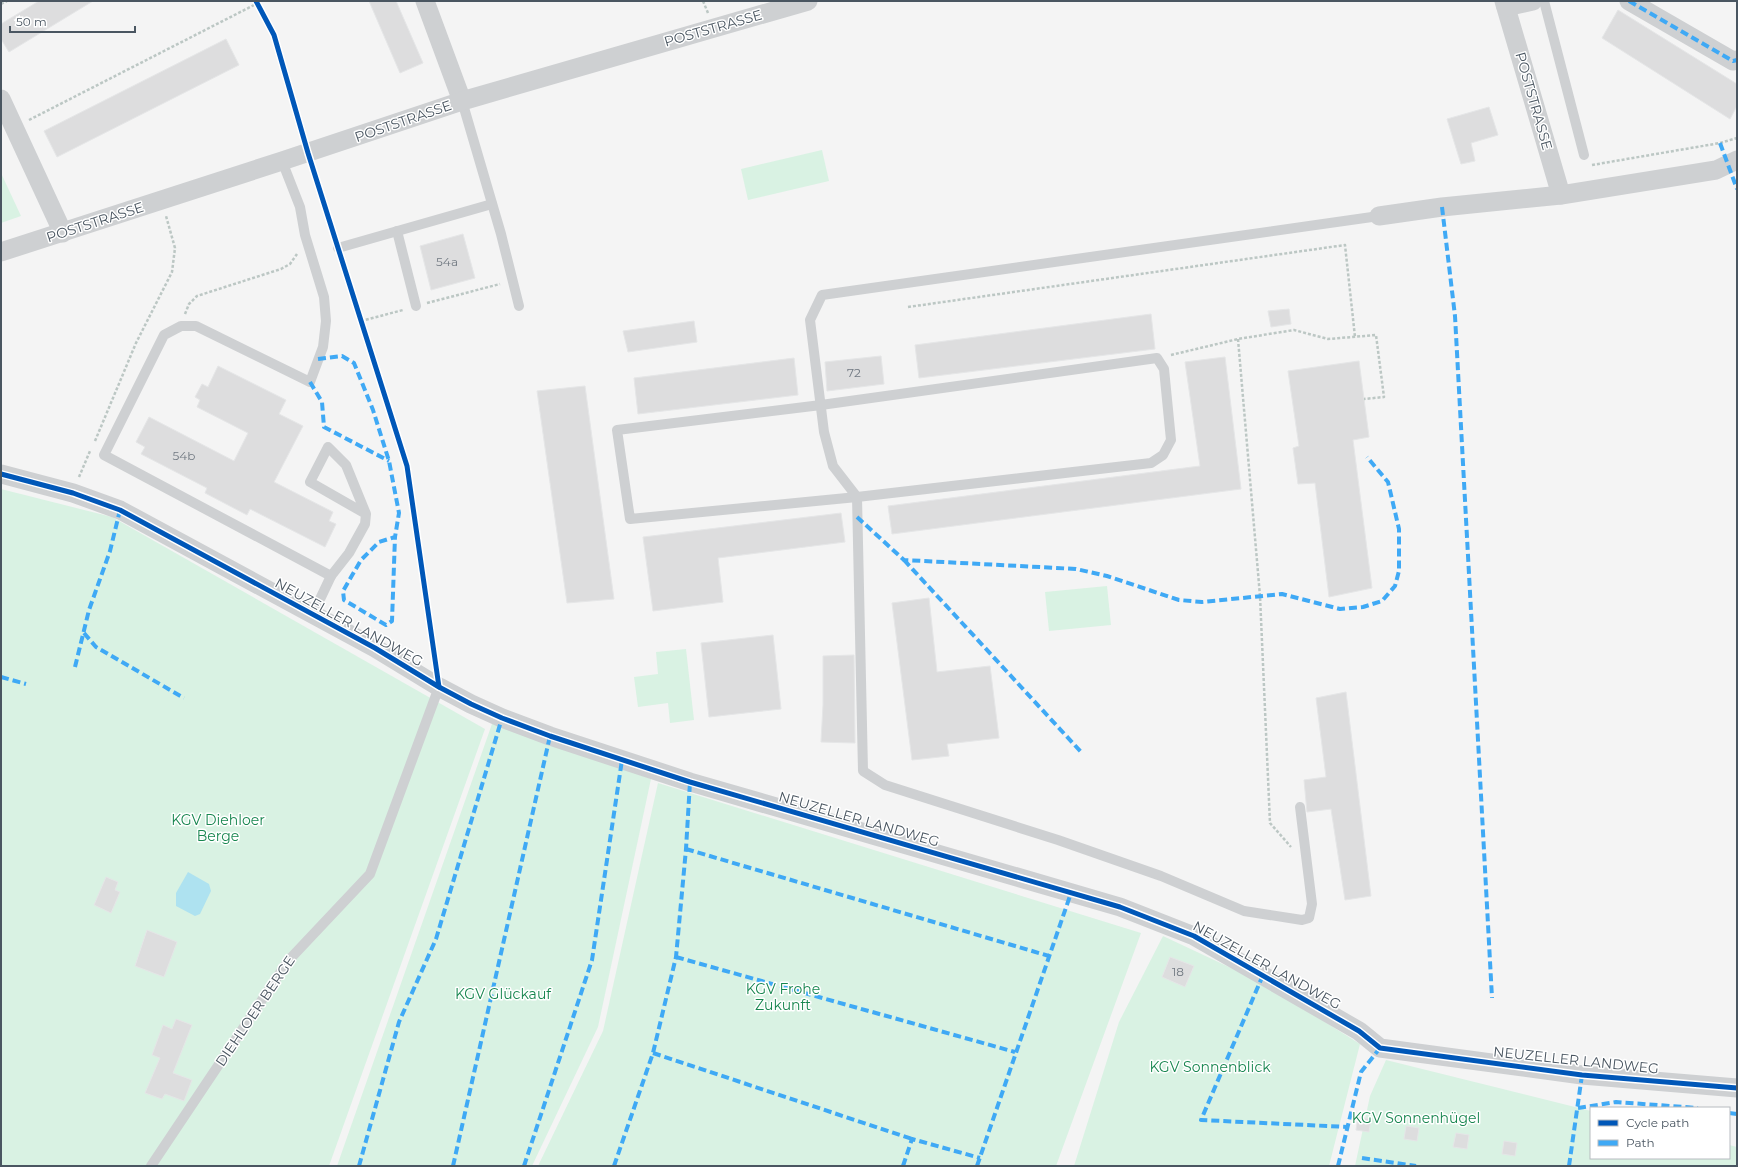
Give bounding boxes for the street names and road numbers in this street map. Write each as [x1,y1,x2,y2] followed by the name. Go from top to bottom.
[662,5,764,51] street label: POSTSTRASSE
[1511,50,1557,152] street label: POSTSTRASSE
[352,96,454,146] street label: POSTSTRASSE
[44,198,146,246] street label: POSTSTRASSE
[272,574,426,670] street label: NEUZELLER LANDWEG
[777,787,941,851] street label: NEUZELLER LANDWEG
[1190,917,1344,1013] street label: NEUZELLER LANDWEG
[211,952,299,1070] street label: DIEHLOER BERGE
[1492,1042,1660,1078] street label: NEUZELLER LANDWEG

